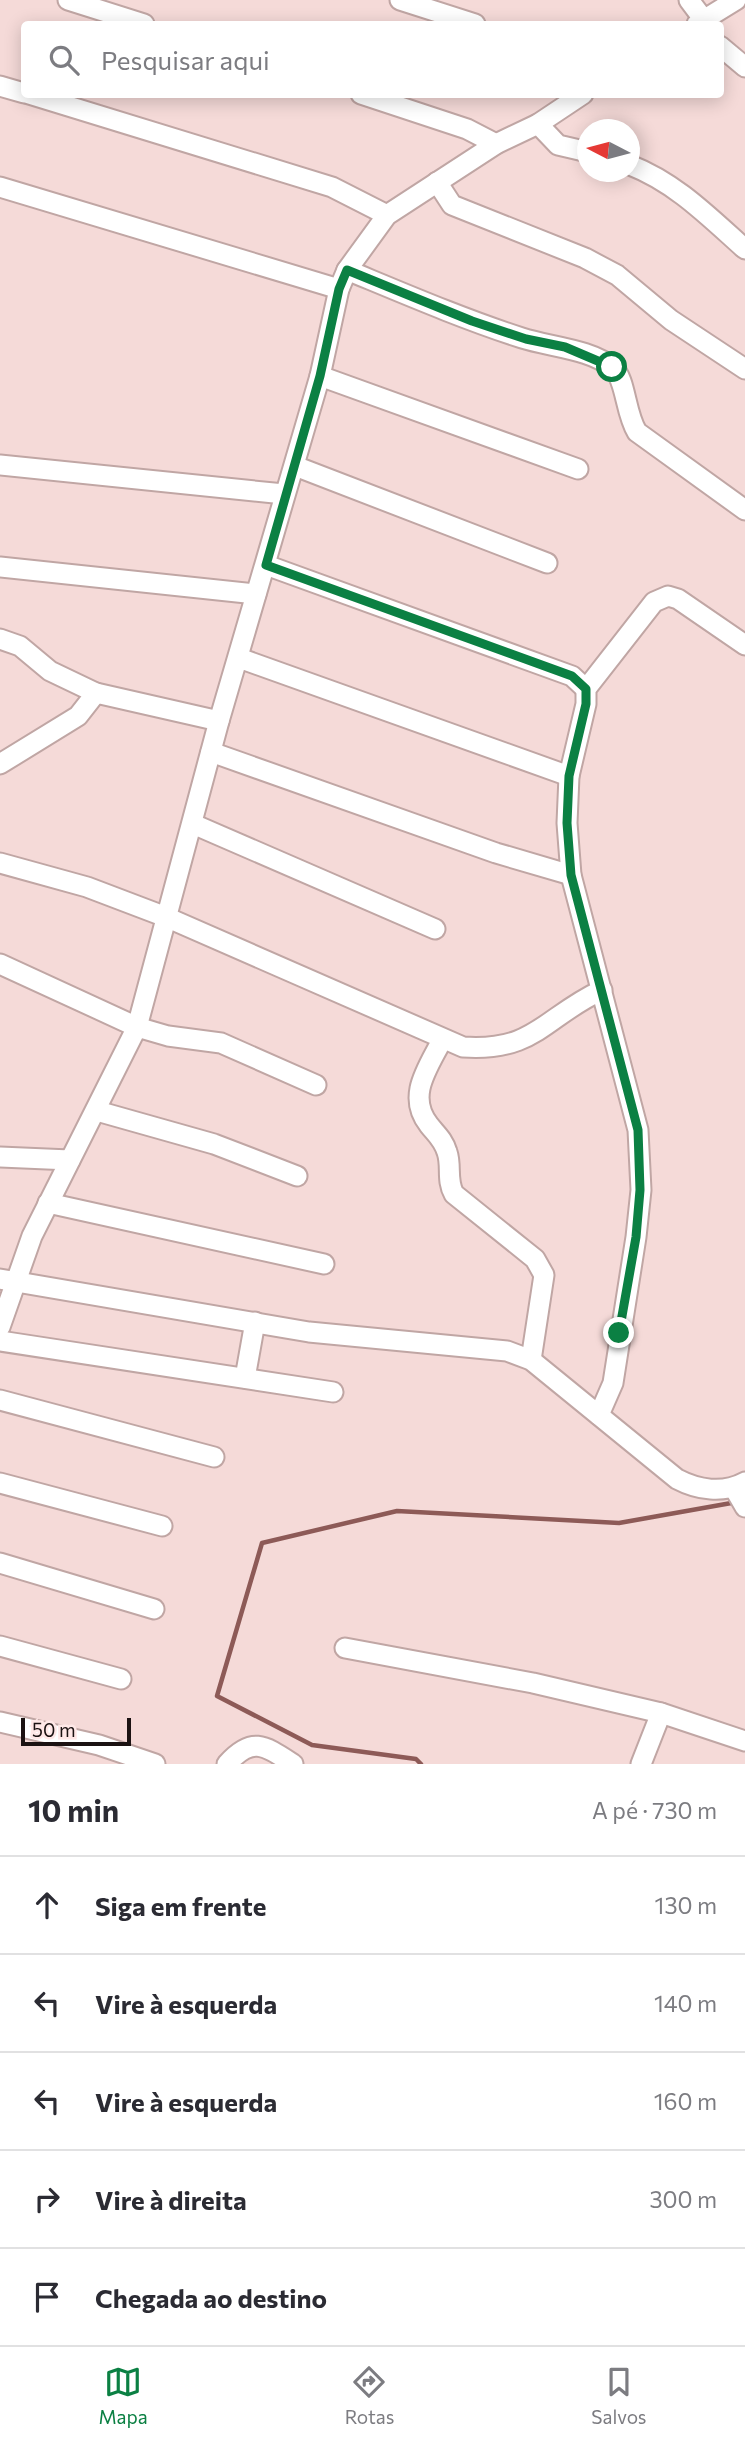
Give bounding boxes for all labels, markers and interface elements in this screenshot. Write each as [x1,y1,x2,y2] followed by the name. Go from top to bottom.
[21,21,724,98] search box
[45,41,83,79] icon: search
[101,44,270,75] text: Pesquisar aqui
[577,119,640,182] north arrow
[596,351,627,382] route start
[603,1317,634,1348] route end
[21,1715,131,1747] scale bar
[32,1718,76,1741] text: 50 m
[28,1791,119,1828] text: 10 min
[592,1796,717,1824] text: A pé · 730 m
[28,1886,66,1924] icon: ahead
[95,1890,266,1921] text: Siga em frente
[655,1891,717,1919] text: 130 m
[28,1984,66,2022] icon: left
[95,1988,277,2019] text: Vire à esquerda
[654,1989,717,2017] text: 140 m
[28,2082,66,2120] icon: left
[95,2086,277,2117] text: Vire à esquerda
[654,2087,717,2115] text: 160 m
[28,2180,66,2218] icon: right
[95,2184,247,2215] text: Vire à direita
[649,2185,717,2213] text: 300 m
[28,2278,66,2316] icon: arrive
[95,2282,327,2313] text: Chegada ao destino
[99,2363,148,2428] tab: Mapa
[345,2363,394,2428] tab: Rotas
[591,2363,646,2428] tab: Salvos

